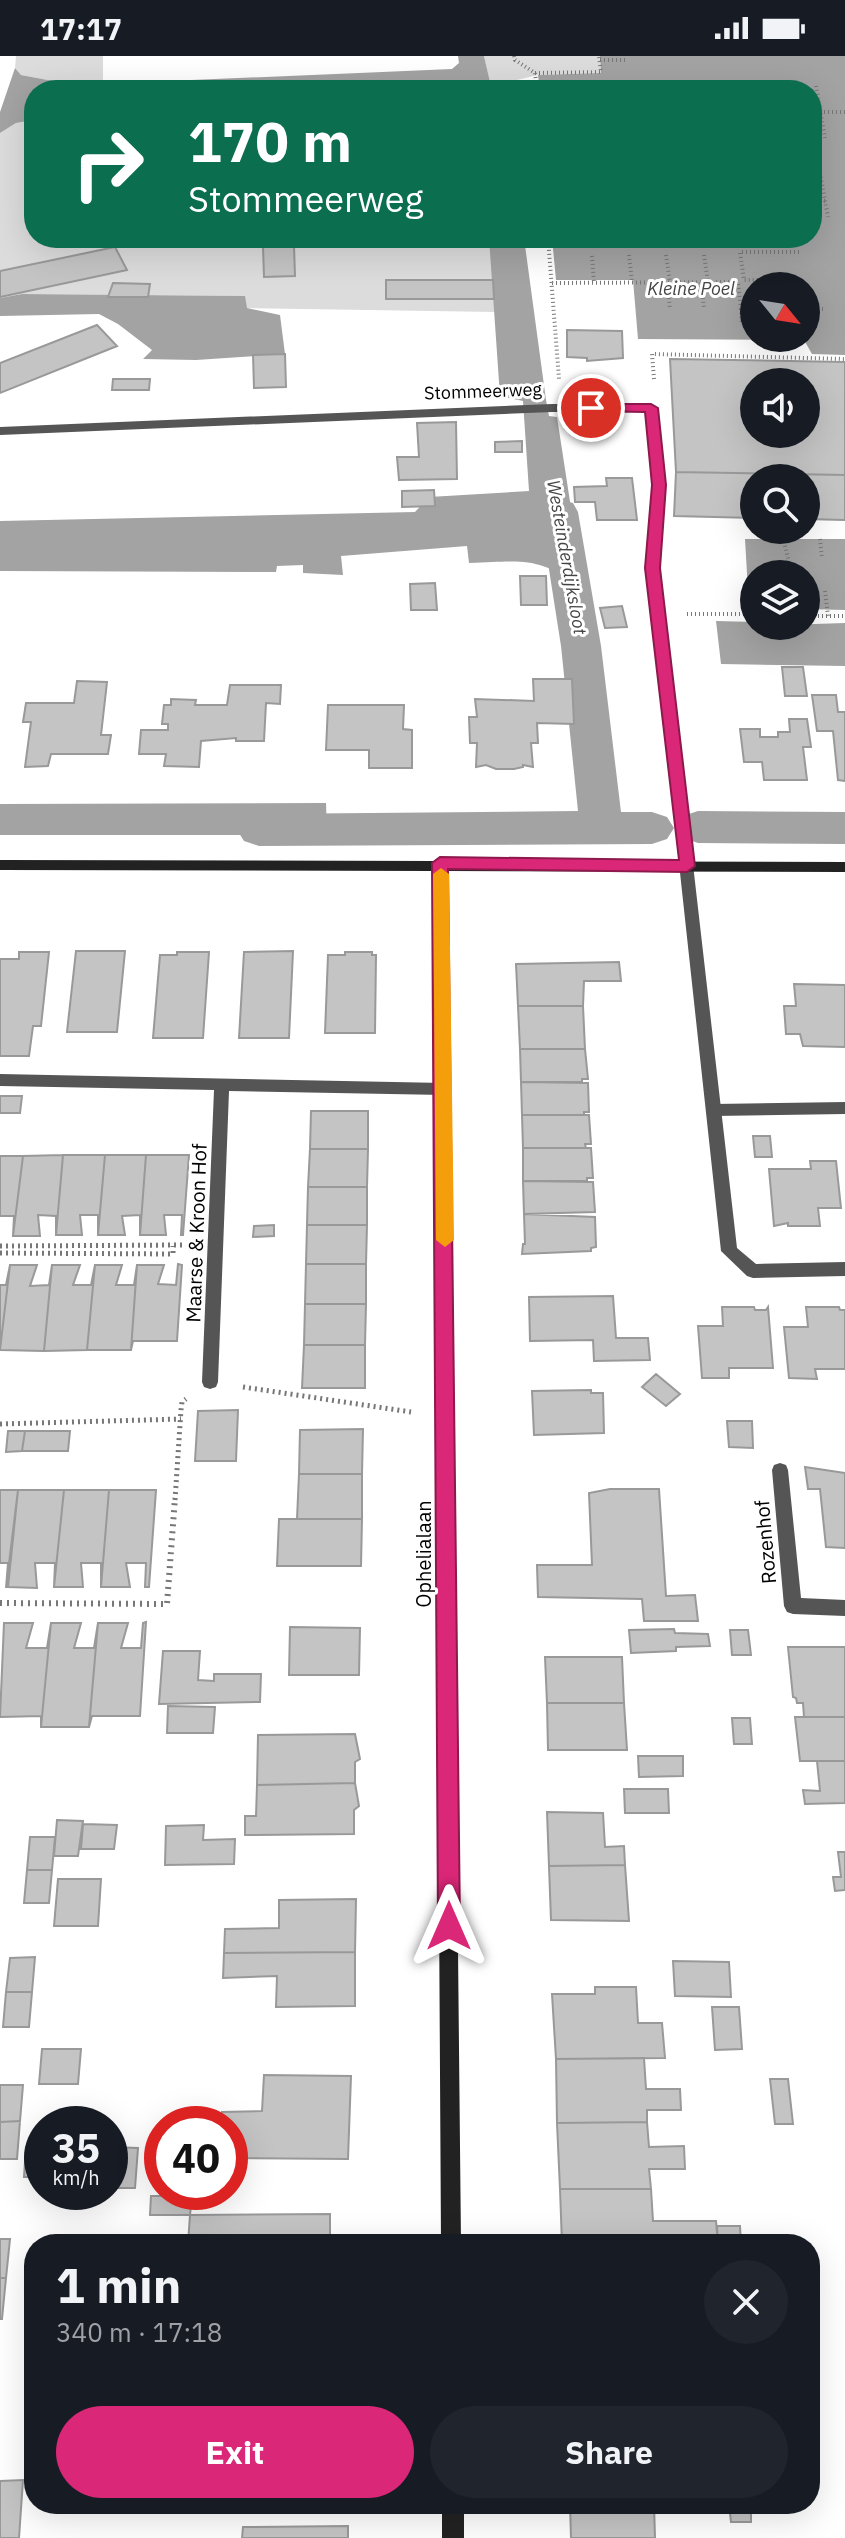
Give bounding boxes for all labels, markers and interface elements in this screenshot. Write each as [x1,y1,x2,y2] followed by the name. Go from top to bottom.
[40,9,122,48] text: 17:17
[188,105,352,177] text: 170 m
[56,112,160,216] icon: right
[188,175,424,222] text: Stommeerweg
[740,272,820,352] north arrow
[740,272,820,640] map controls
[647,277,735,300] water label: Kleine Poel
[740,368,820,448] button: sound
[557,374,625,442] pin
[424,377,543,405] street label: Stommeerweg
[569,386,613,430] icon: arrive
[740,464,820,544] button: search
[542,478,592,637] water label: Westeinderdijksloot
[740,560,820,640] button: layers
[179,1143,213,1323] street label: Maarse & Kroon Hof
[748,1499,782,1585] street label: Rozenhof
[410,1500,437,1608] street label: Ophelialaan
[407,1884,491,1968] position arrow
[144,2106,248,2210] speed limit sign: 40
[52,2122,100,2174] text: 35
[52,2164,100,2191] text: km/h
[56,2254,181,2316] text: 1 min
[704,2260,788,2344] button: close
[56,2315,222,2349] text: 340 m · 17:18
[56,2406,414,2498] button: Exit
[430,2406,788,2498] button: Share

